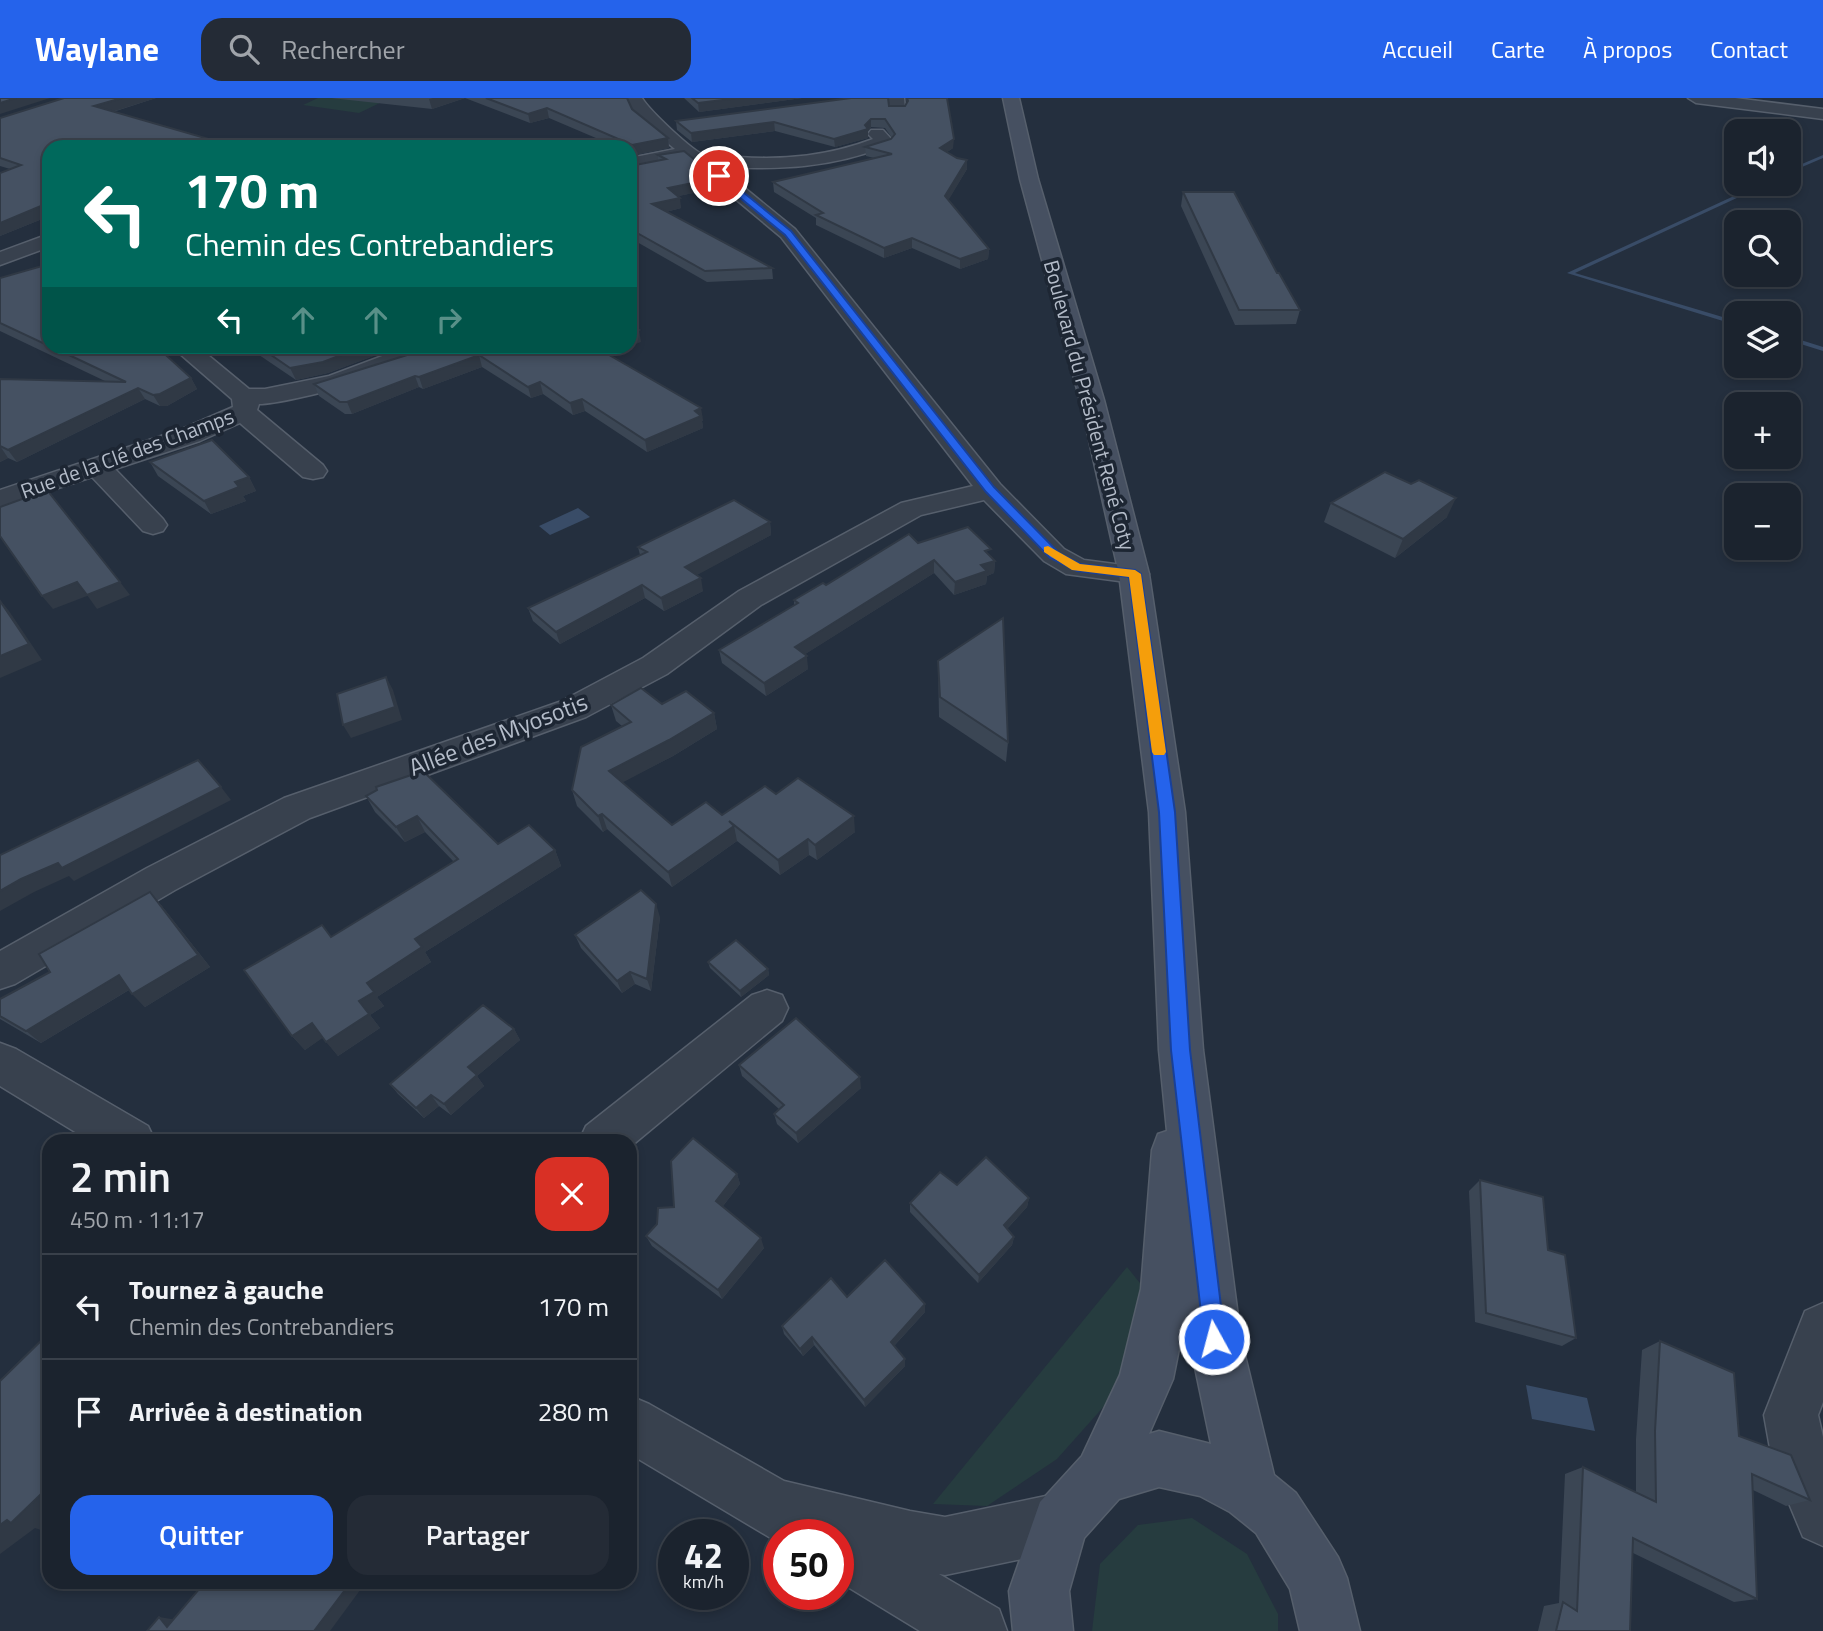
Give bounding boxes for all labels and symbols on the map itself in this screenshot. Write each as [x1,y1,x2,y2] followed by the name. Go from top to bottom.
[689,146,749,206] pin
[1036,256,1144,554] street label: Boulevard du Président René Coty
[16,400,238,506] street label: Rue de la Clé des Champs
[403,683,593,785] street label: Allée des Myosotis
[1177,1302,1251,1376] position arrow
[763,1519,854,1610] speed limit sign: 50

